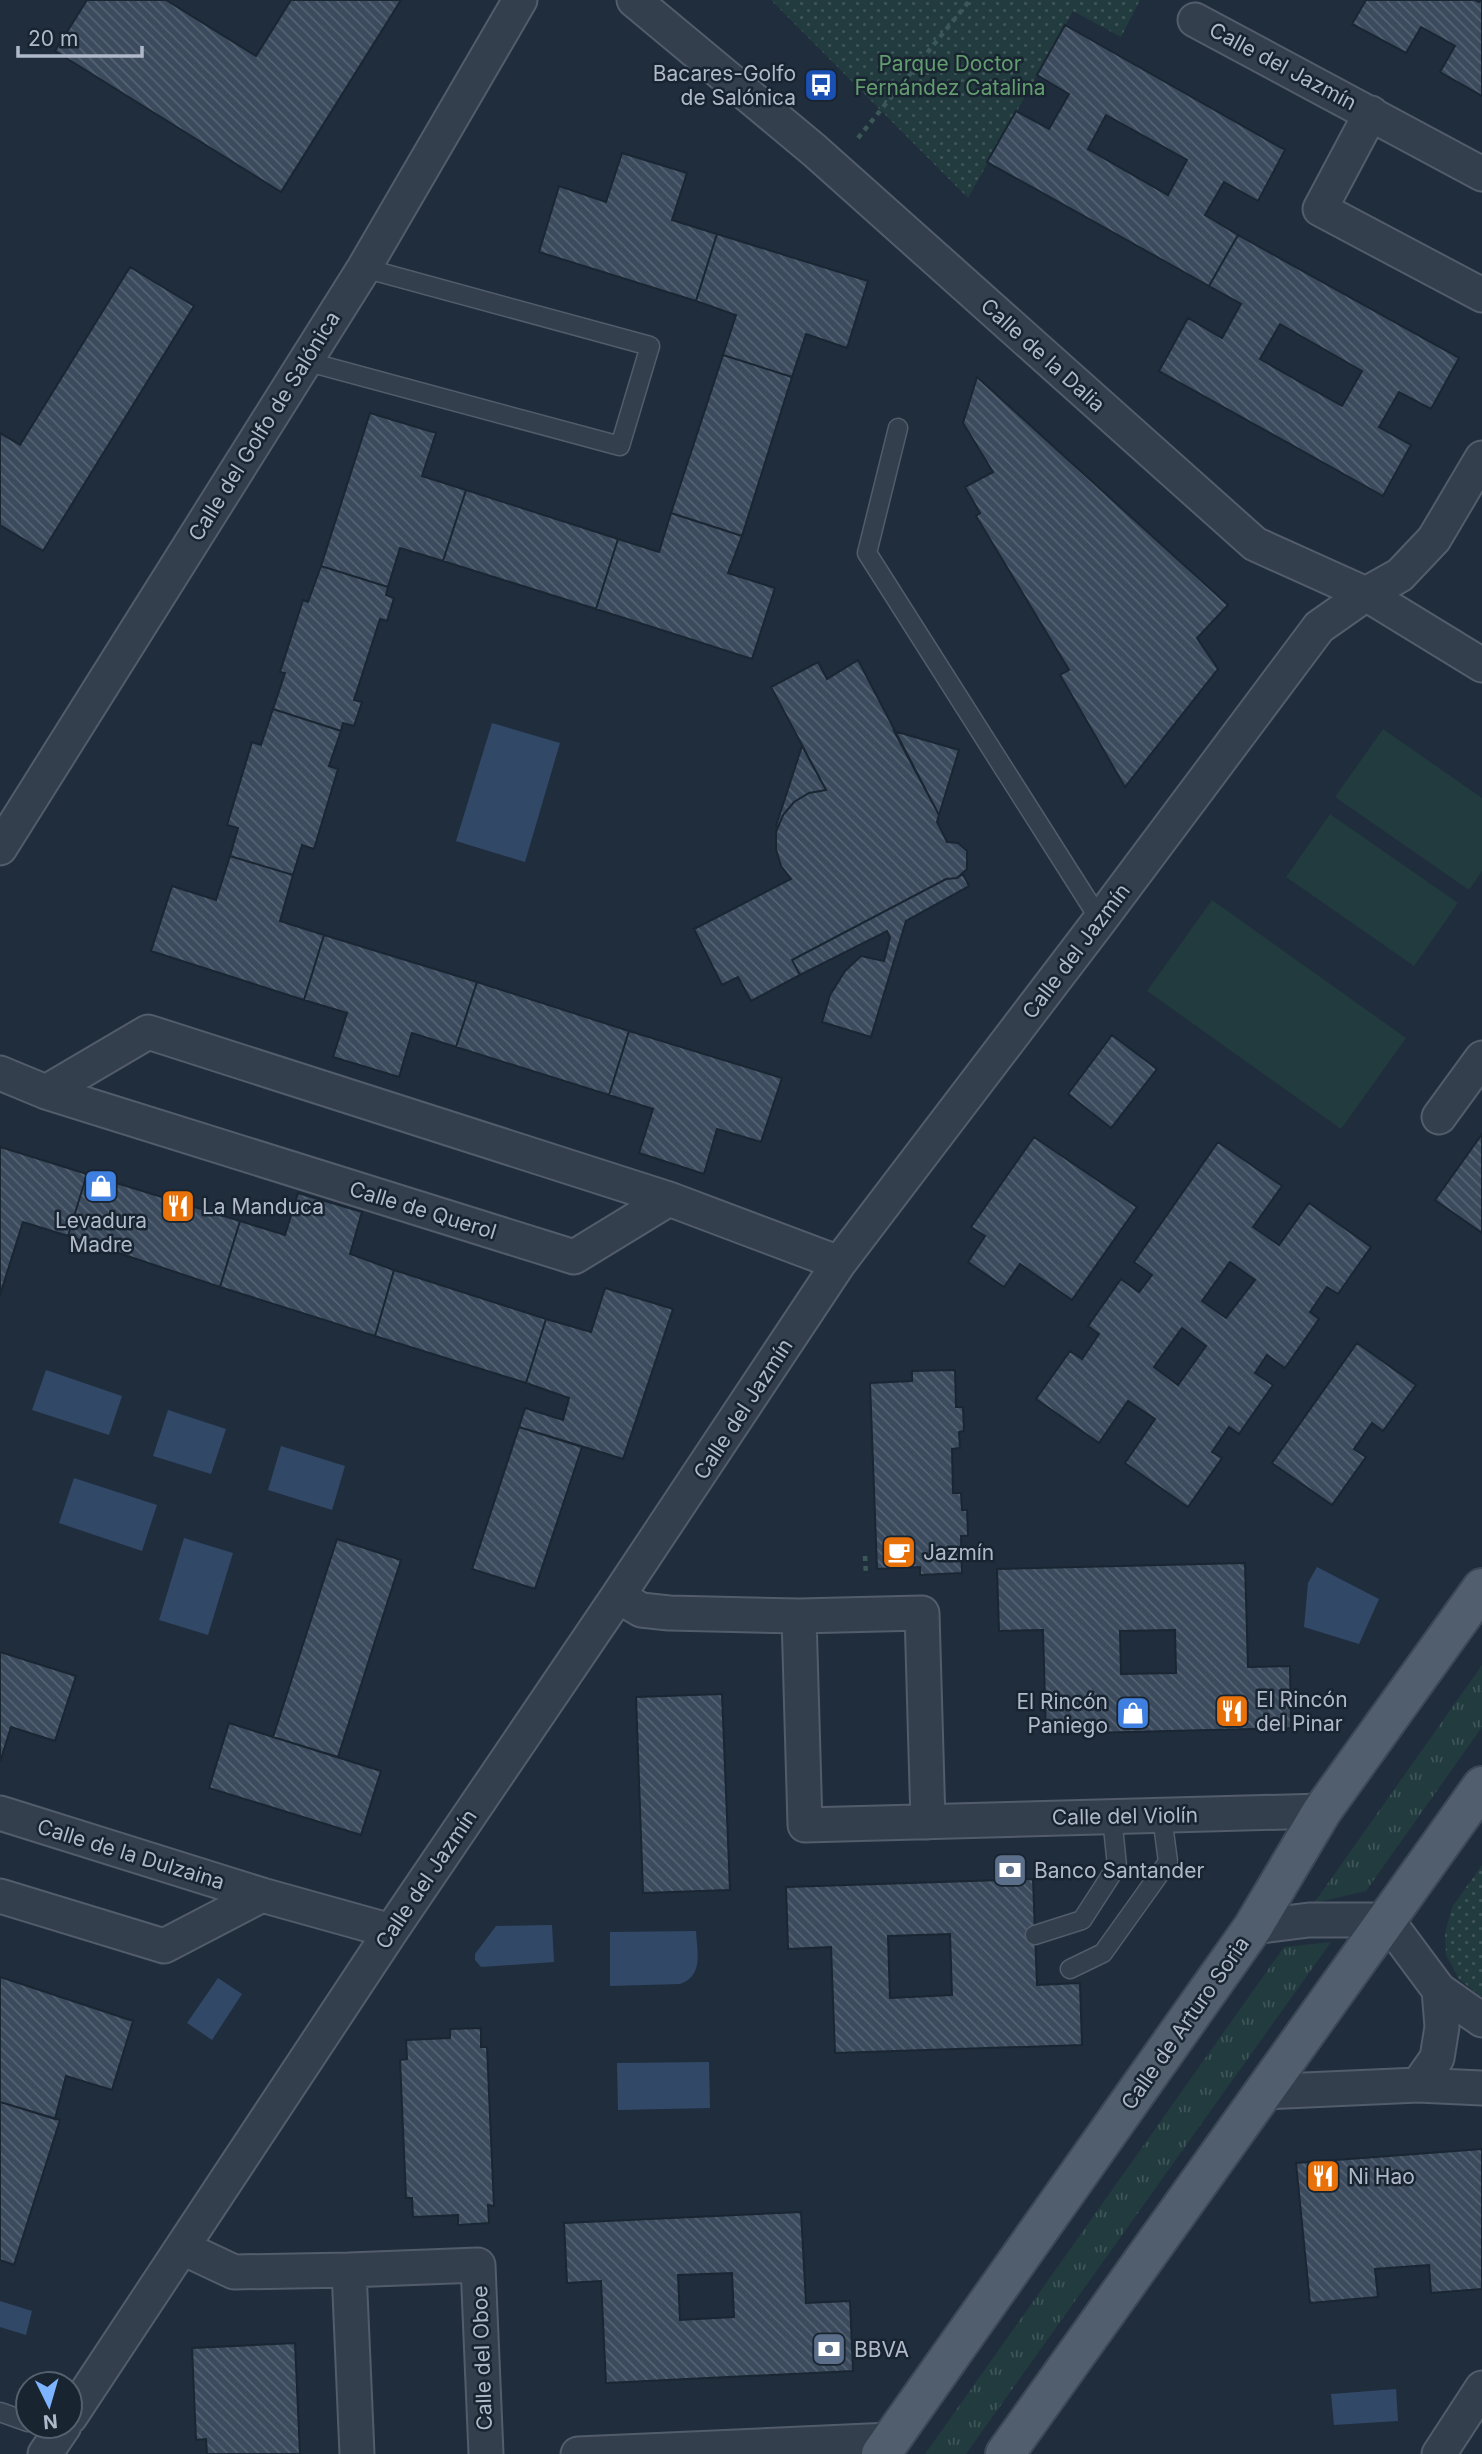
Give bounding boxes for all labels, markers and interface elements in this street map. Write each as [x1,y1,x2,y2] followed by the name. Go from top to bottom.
[18,14,142,58] scale bar
[1205,17,1361,115] street label: Calle del Jazmín
[28,26,78,51] text: 20 m
[854,51,1046,100] park label: Parque Doctor Fernández Catalina
[653,61,796,110] place label: Bacares-Golfo de Salónica
[802,66,840,104] bus stop icon: Bacares-Golfo de Salónica
[976,293,1110,417] street label: Calle de la Dalia
[183,307,345,545] street label: Calle del Golfo de Salónica
[1017,878,1135,1024] street label: Calle del Jazmín
[82,1167,120,1205] shop icon: Levadura Madre
[346,1176,500,1244] street label: Calle de Querol
[159,1187,197,1225] restaurant icon: La Manduca
[202,1194,324,1219] place label: La Manduca
[55,1208,147,1257] place label: Levadura Madre
[688,1334,798,1484] street label: Calle del Jazmín
[880,1533,918,1571] cafe icon: Jazmín
[923,1540,994,1565] place label: Jazmín
[1256,1687,1348,1736] place label: El Rincón del Pinar
[1016,1689,1108,1738] place label: El Rincón Paniego
[1213,1692,1251,1730] restaurant icon: El Rincón del Pinar
[1114,1694,1152,1732] shop icon: El Rincón Paniego
[1052,1802,1198,1830] street label: Calle del Violín
[370,1805,482,1953] street label: Calle del Jazmín
[34,1814,228,1894] street label: Calle de la Dulzaina
[991,1851,1029,1889] bank icon: Banco Santander
[1034,1858,1204,1883] place label: Banco Santander
[1116,1932,1254,2114] street label: Calle de Arturo Soria
[1304,2157,1342,2195] restaurant icon: Ni Hao
[1348,2164,1415,2189] place label: Ni Hao
[467,2285,497,2431] street label: Calle del Oboe
[810,2330,848,2368] bank icon: BBVA
[854,2337,909,2362] place label: BBVA
[14,2370,84,2440] north arrow
[42,2409,59,2434] text: N

